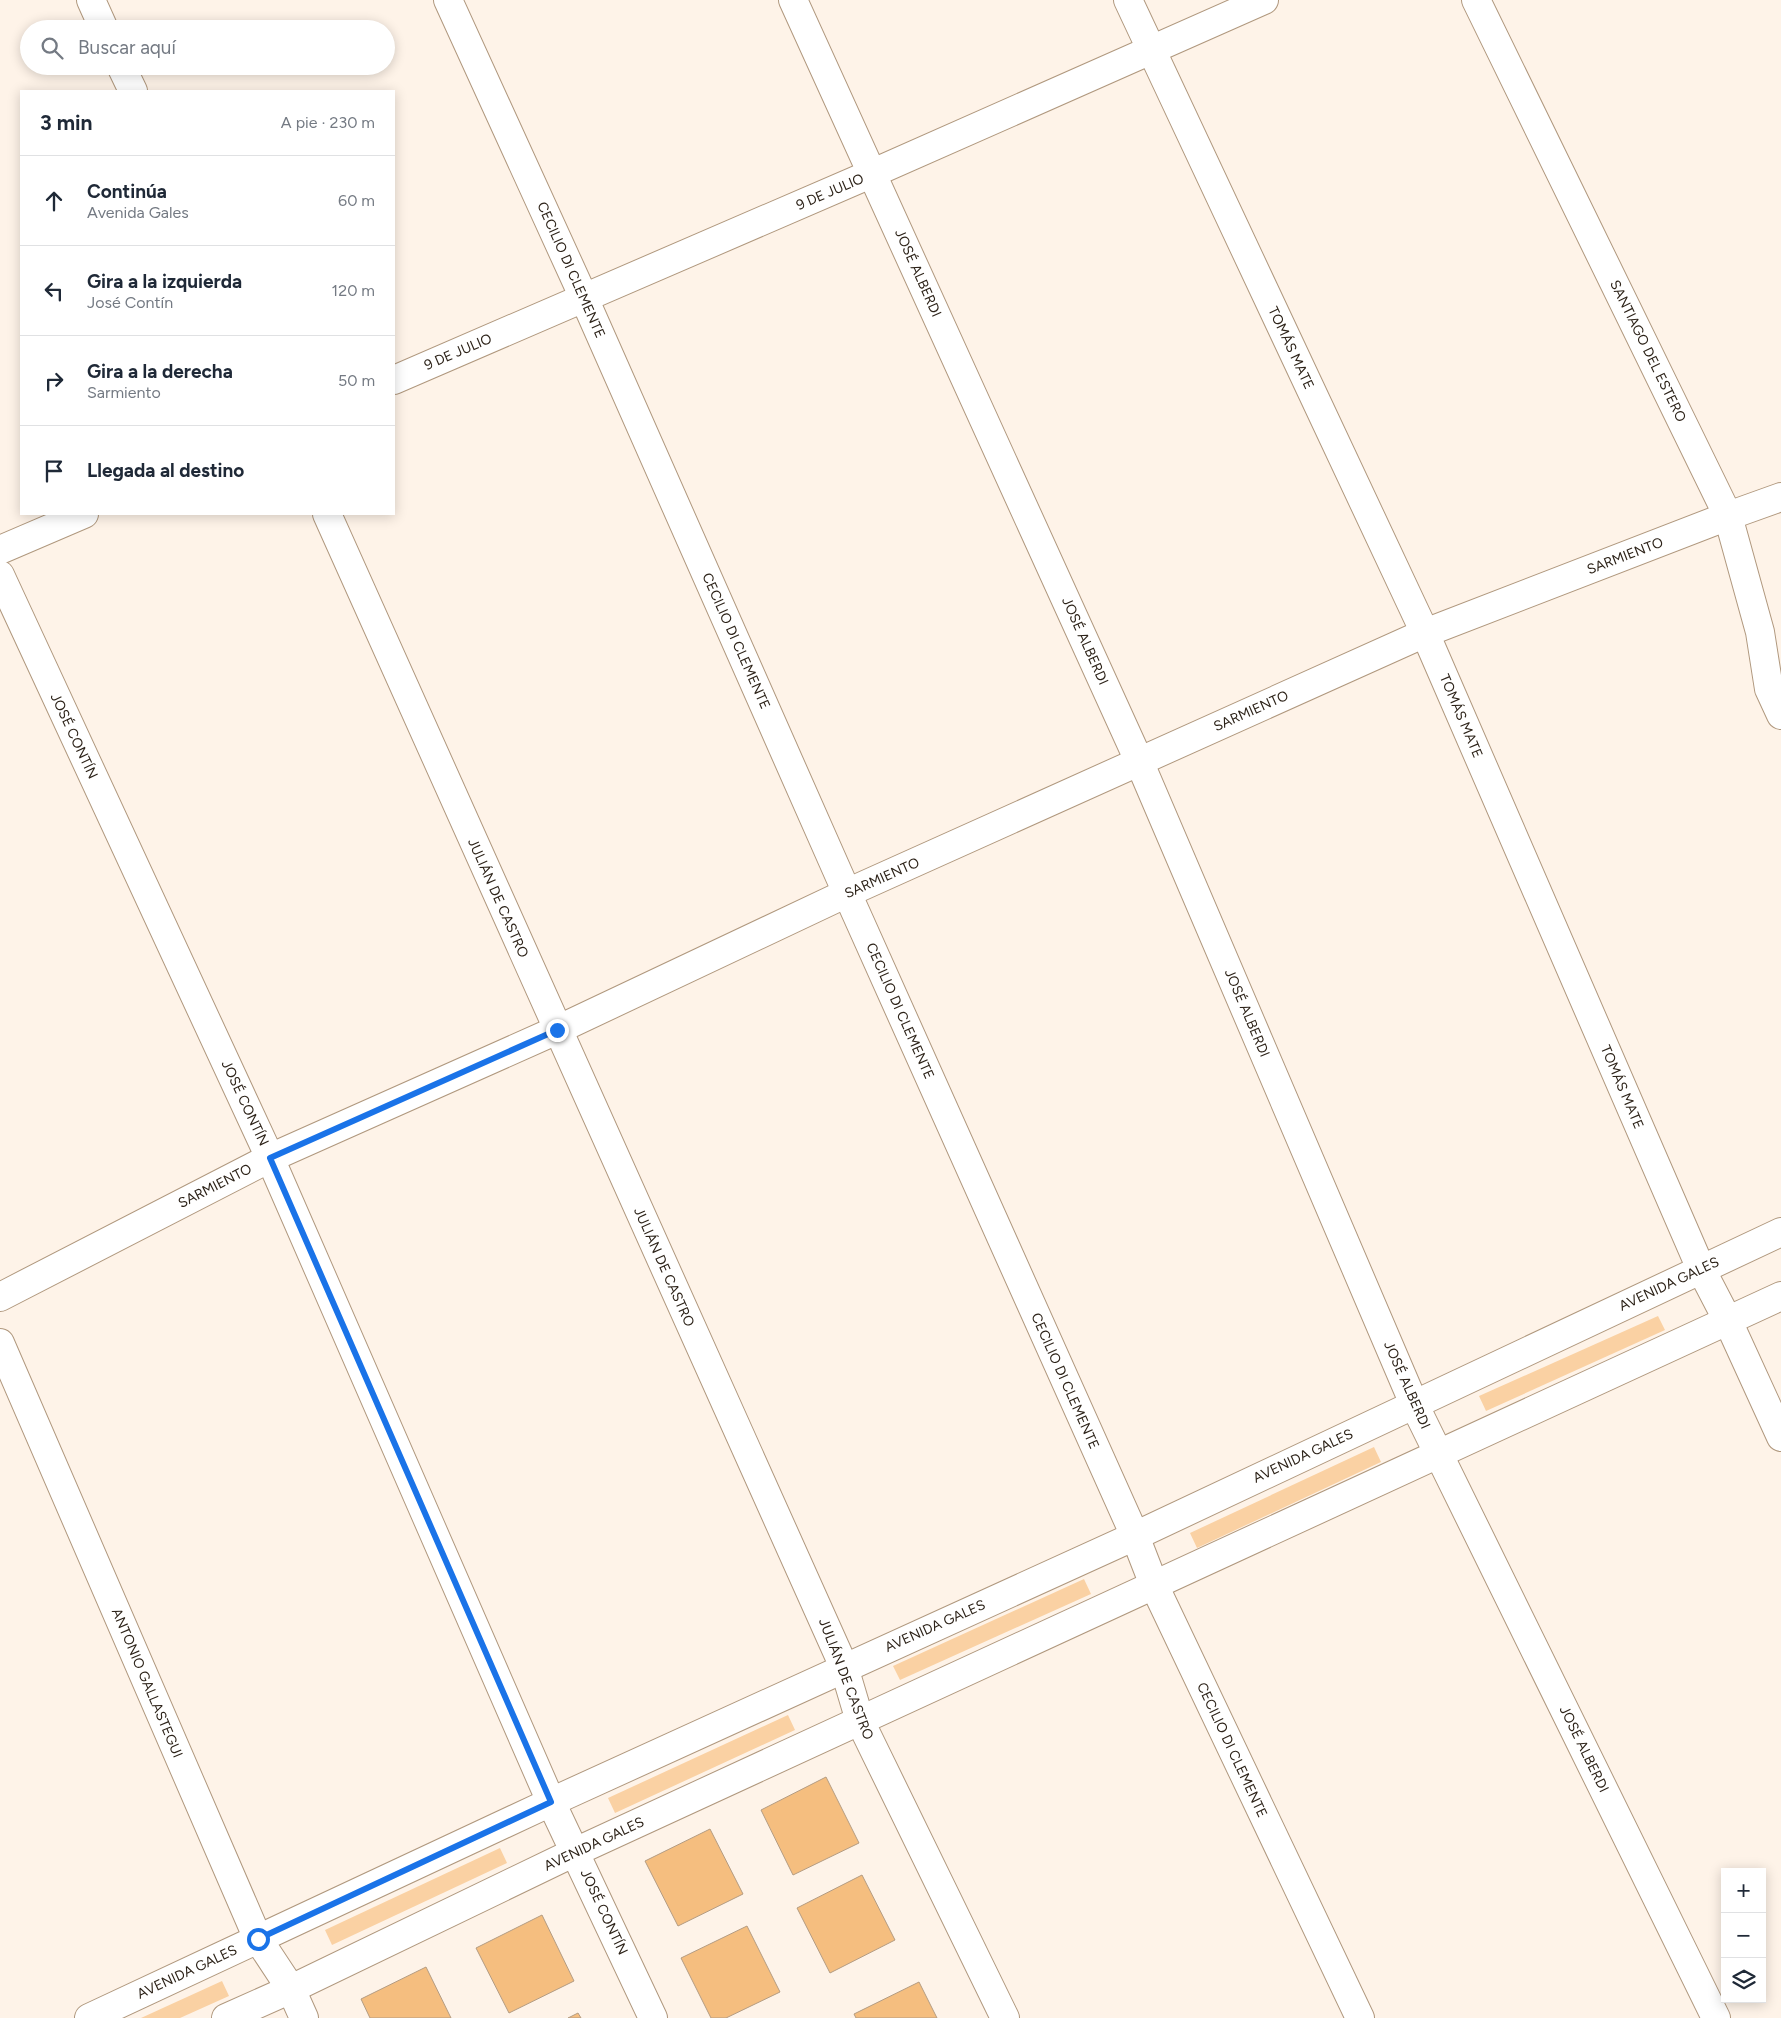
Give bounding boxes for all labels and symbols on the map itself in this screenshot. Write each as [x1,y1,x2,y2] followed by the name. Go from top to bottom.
[794,170,866,214] street label: 9 DE JULIO
[533,199,609,341] street label: CECILIO DI CLEMENTE
[891,227,945,319] street label: JOSÉ ALBERDI
[1606,277,1690,425] street label: SANTIAGO DEL ESTERO
[1264,304,1318,392] street label: TOMÁS MATE
[422,330,494,374] street label: 9 DE JULIO
[1585,534,1666,578] street label: SARMIENTO
[698,570,774,712] street label: CECILIO DI CLEMENTE
[1058,595,1112,687] street label: JOSÉ ALBERDI
[1436,672,1486,760] street label: TOMÁS MATE
[1211,687,1291,735] street label: SARMIENTO
[47,690,101,782] street label: JOSÉ CONTÍN
[464,836,532,960] street label: JULIÁN DE CASTRO
[842,854,922,902] street label: SARMIENTO
[862,940,938,1082] street label: CECILIO DI CLEMENTE
[1221,966,1273,1060] street label: JOSÉ ALBERDI
[546,1019,569,1042] route end
[1597,1043,1647,1131] street label: TOMÁS MATE
[218,1057,272,1149] street label: JOSÉ CONTÍN
[175,1160,255,1212] street label: SARMIENTO
[630,1205,698,1329] street label: JULIÁN DE CASTRO
[1616,1253,1722,1315] street label: AVENIDA GALES
[1027,1310,1103,1452] street label: CECILIO DI CLEMENTE
[1380,1339,1434,1431] street label: JOSÉ ALBERDI
[1250,1425,1356,1487] street label: AVENIDA GALES
[882,1596,988,1656] street label: AVENIDA GALES
[108,1606,186,1760] street label: ANTONIO GALLASTEGUI
[815,1616,877,1742] street label: JULIÁN DE CASTRO
[1193,1680,1271,1820] street label: CECILIO DI CLEMENTE
[1556,1703,1612,1795] street label: JOSÉ ALBERDI
[541,1813,647,1875] street label: AVENIDA GALES
[577,1866,631,1958] street label: JOSÉ CONTÍN
[247,1928,270,1951] route start
[134,1941,240,2003] street label: AVENIDA GALES

